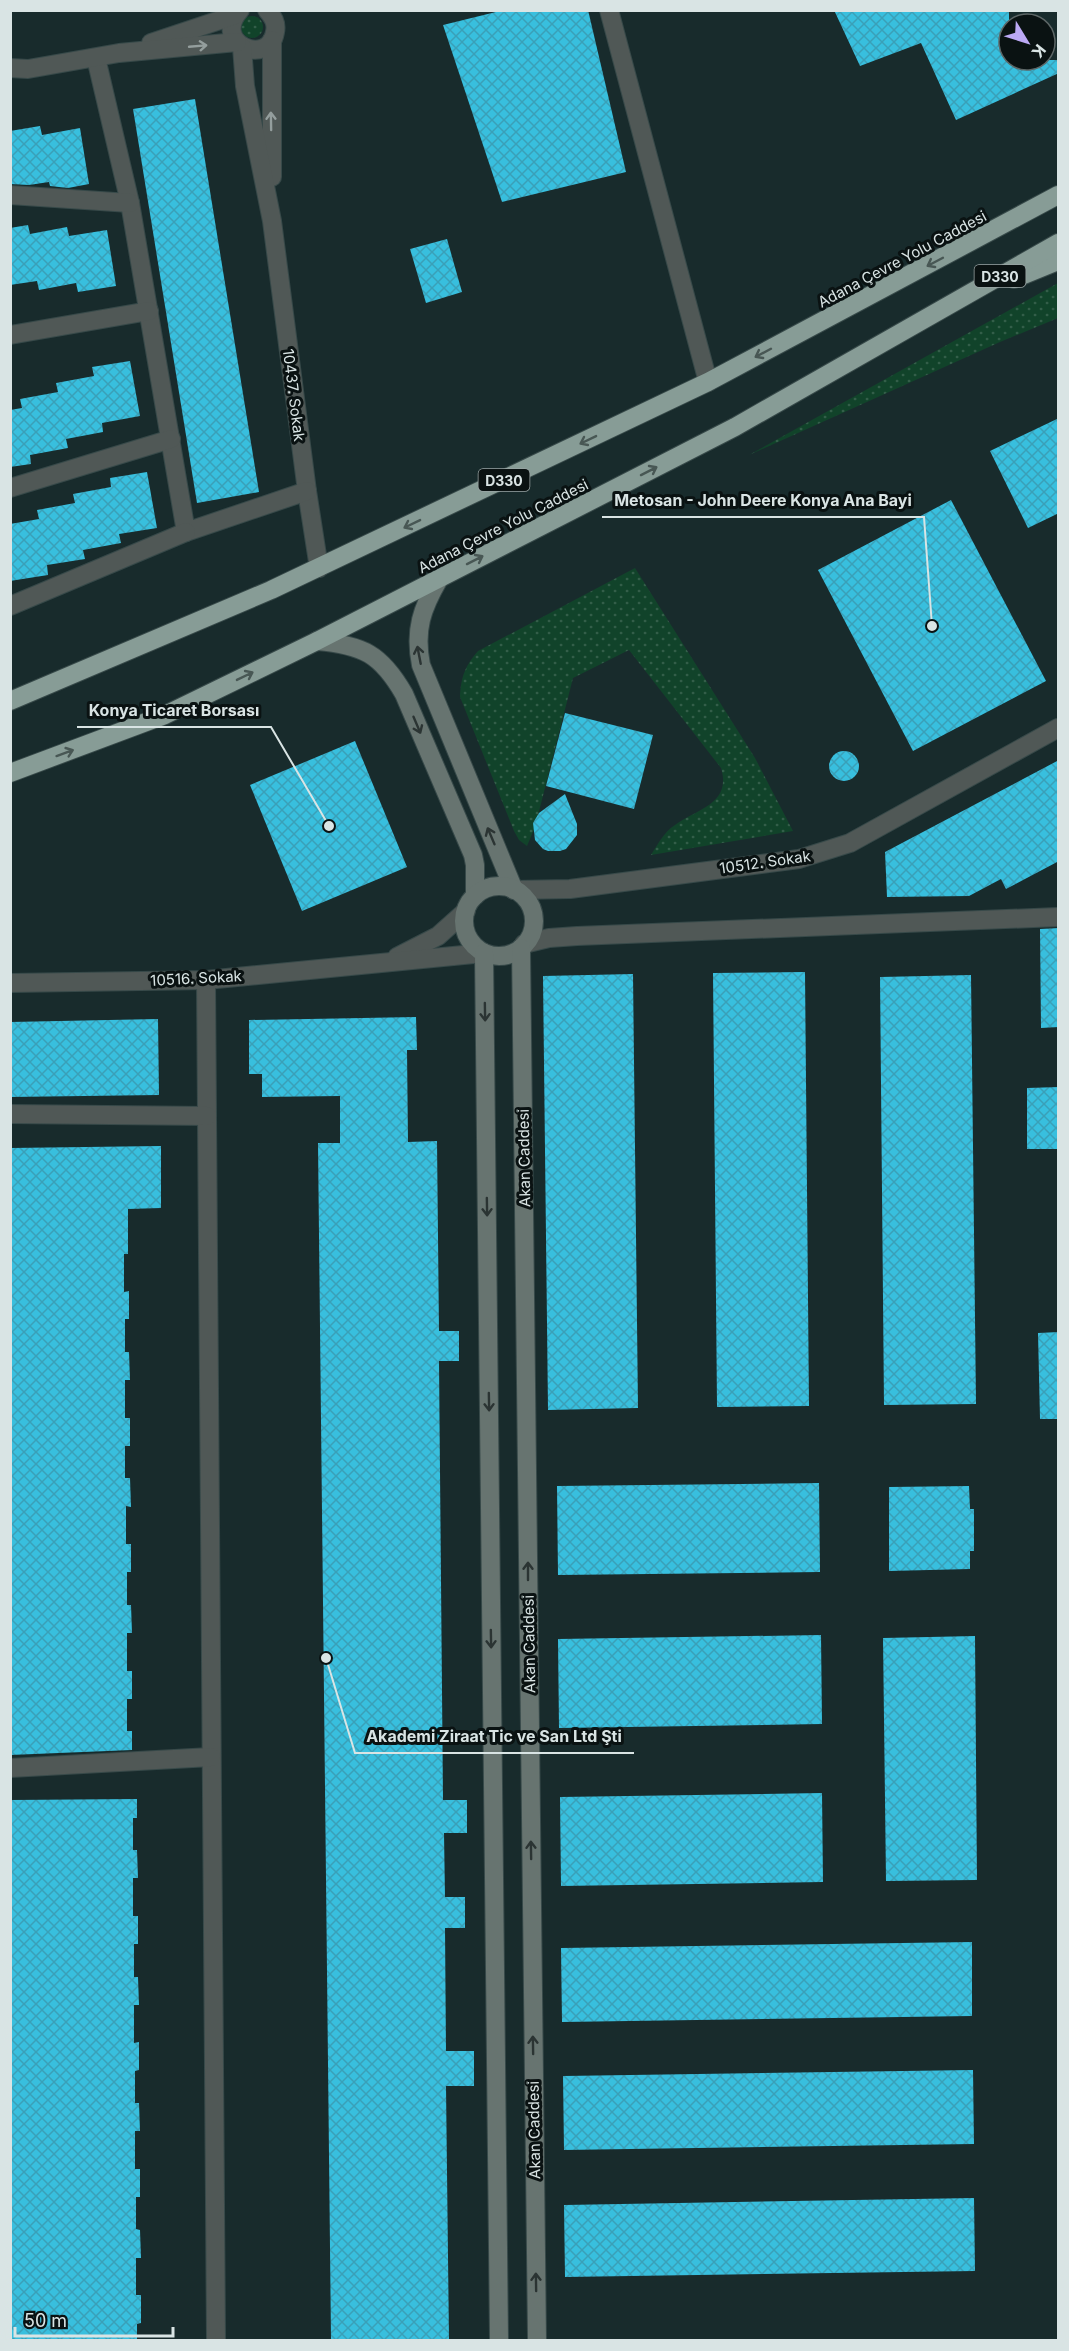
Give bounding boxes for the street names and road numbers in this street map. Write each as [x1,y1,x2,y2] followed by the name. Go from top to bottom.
[814,206,990,312] street label: Adana Çevre Yolu Caddesi
[974,265,1026,287] road number: D330
[279,348,309,443] street label: 10437. Sokak
[478,469,530,491] road number: D330
[415,475,591,577] street label: Adana Çevre Yolu Caddesi
[718,846,813,878] street label: 10512. Sokak
[150,966,243,990] street label: 10516. Sokak
[514,1109,534,1207] street label: Akan Caddesi
[519,1595,539,1693] street label: Akan Caddesi
[524,2081,544,2179] street label: Akan Caddesi

